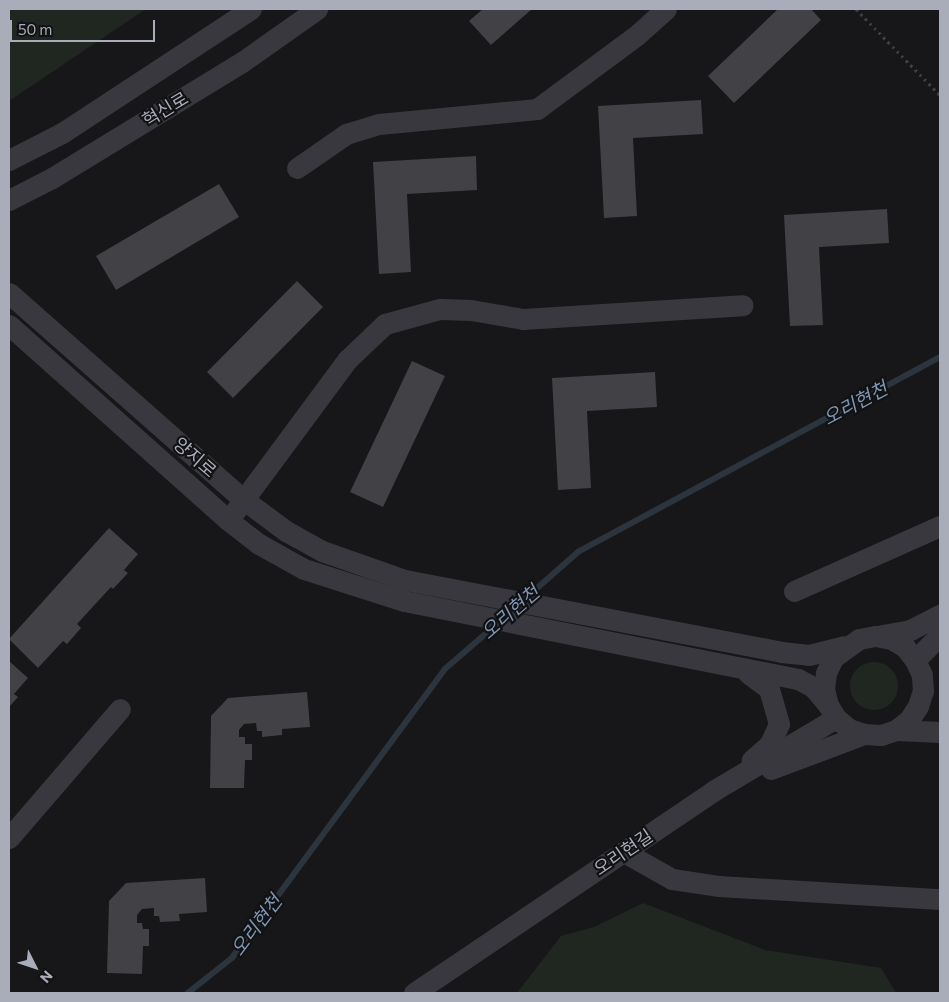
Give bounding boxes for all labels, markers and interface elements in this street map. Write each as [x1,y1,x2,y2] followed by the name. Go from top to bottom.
[12,10,158,42] scale bar
[18,20,52,38] text: 50 m
[138,87,192,131] street label: 혁신로
[819,377,891,429] water label: 오리현천
[169,433,221,481] street label: 양지로
[476,580,544,644] water label: 오리현천
[590,825,656,879] street label: 오리현길
[226,890,286,960] water label: 오리현천
[10,942,60,992] north arrow
[37,968,57,987] text: N

